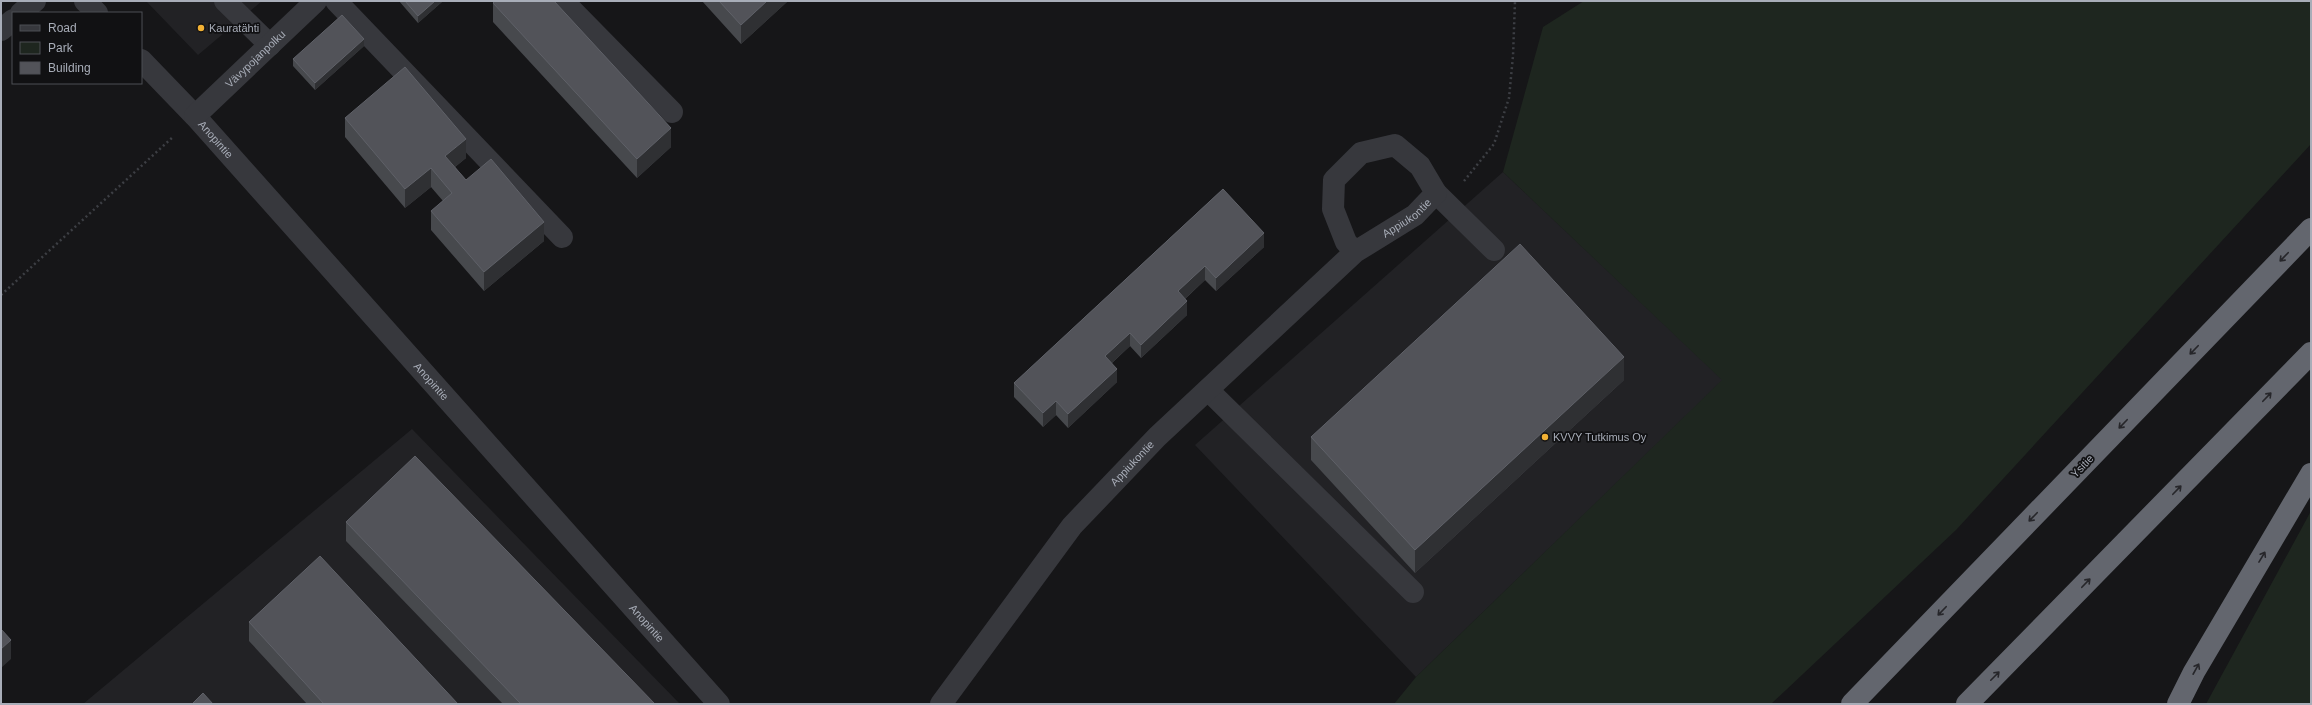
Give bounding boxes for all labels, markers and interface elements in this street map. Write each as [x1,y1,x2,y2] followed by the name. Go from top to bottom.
[12,12,142,84] legend
[48,21,77,35] text: Road
[209,22,259,34] place label: Kauratähti
[196,23,206,33] marker: Kauratähti
[223,28,287,90] street label: Vävypojanpolku
[48,41,74,55] text: Park
[48,61,91,75] text: Building
[196,118,236,160] street label: Anopintie
[1380,196,1433,240] street label: Appiukontie
[2279,252,2289,262] one-way arrow
[2189,345,2199,355] one-way arrow
[412,360,451,402] street label: Anopintie
[2263,392,2272,402] one-way arrow
[2118,419,2128,429] one-way arrow
[1553,431,1647,443] place label: KVVY Tutkimus Oy
[1540,432,1550,442] marker: KVVY Tutkimus Oy
[1108,438,1156,488] street label: Appiukontie
[2068,452,2096,480] street label: Ysitie
[2172,485,2182,495] one-way arrow
[2028,512,2037,522] one-way arrow
[2258,551,2266,563] one-way arrow
[2081,578,2091,588] one-way arrow
[627,602,667,644] street label: Anopintie
[1937,606,1947,616] one-way arrow
[2192,663,2200,675] one-way arrow
[1990,671,2000,681] one-way arrow

